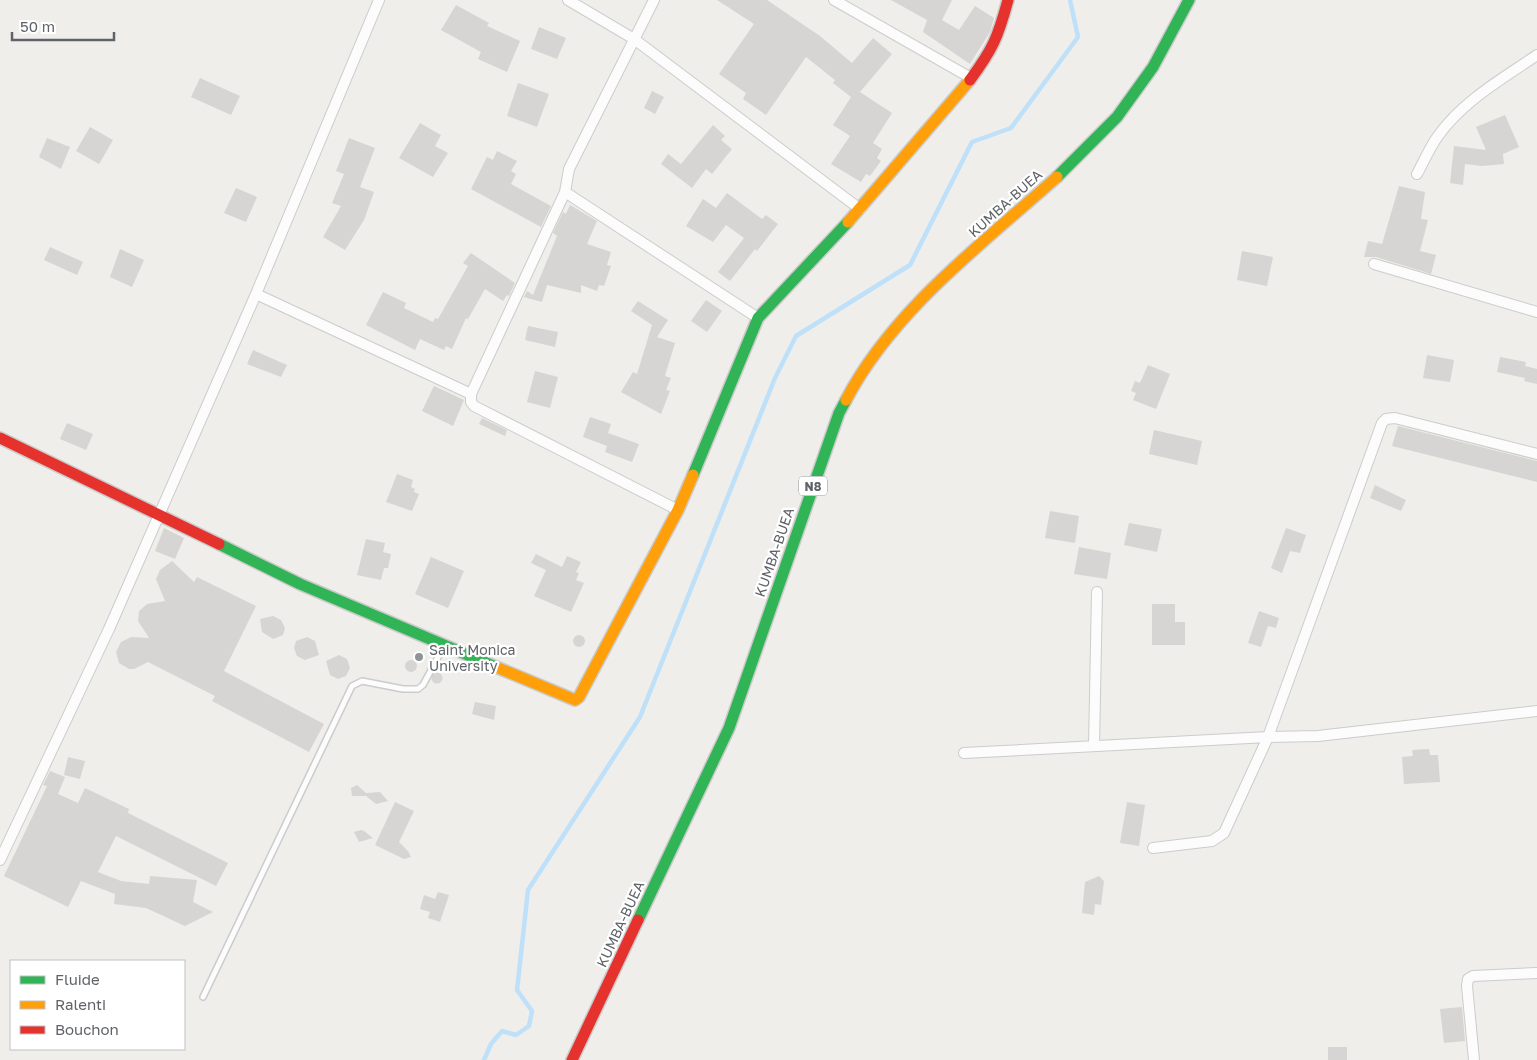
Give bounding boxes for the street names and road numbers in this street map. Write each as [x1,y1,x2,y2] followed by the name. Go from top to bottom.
[965,165,1046,241] street label: KUMBA-BUEA
[799,476,827,496] road number: N8
[751,505,797,599] street label: KUMBA-BUEA
[593,878,648,970] street label: KUMBA-BUEA

